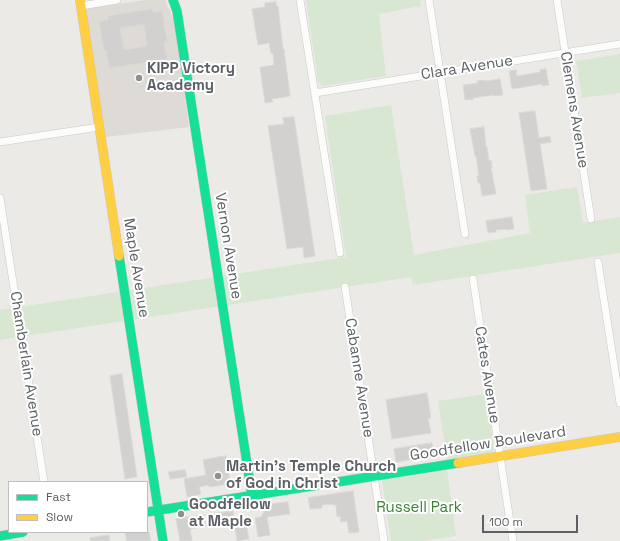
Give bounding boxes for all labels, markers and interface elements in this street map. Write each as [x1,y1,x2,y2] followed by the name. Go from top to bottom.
[556,50,592,170] street label: Clemens Avenue
[420,52,514,84] street label: Clara Avenue
[147,60,235,95] place label: KIPP Victory Academy
[134,73,144,83] marker: KIPP Victory Academy
[211,191,245,301] street label: Vernon Avenue
[119,217,153,319] street label: Maple Avenue
[6,290,46,438] street label: Chamberlain Avenue
[341,317,377,439] street label: Cabanne Avenue
[470,325,504,425] street label: Cates Avenue
[409,423,567,465] street label: Goodfellow Boulevard
[226,458,396,493] place label: Martin's Temple Church of God in Christ
[213,471,223,481] marker: Martin's Temple Church of God in Christ
[8,481,148,533] legend
[46,489,71,505] text: Fast
[189,496,271,531] place label: Goodfellow at Maple
[376,499,462,517] park label: Russell Park
[484,507,580,533] scale bar
[46,509,73,525] text: Slow
[176,509,186,519] marker: Goodfellow at Maple
[489,514,523,530] text: 100 m

